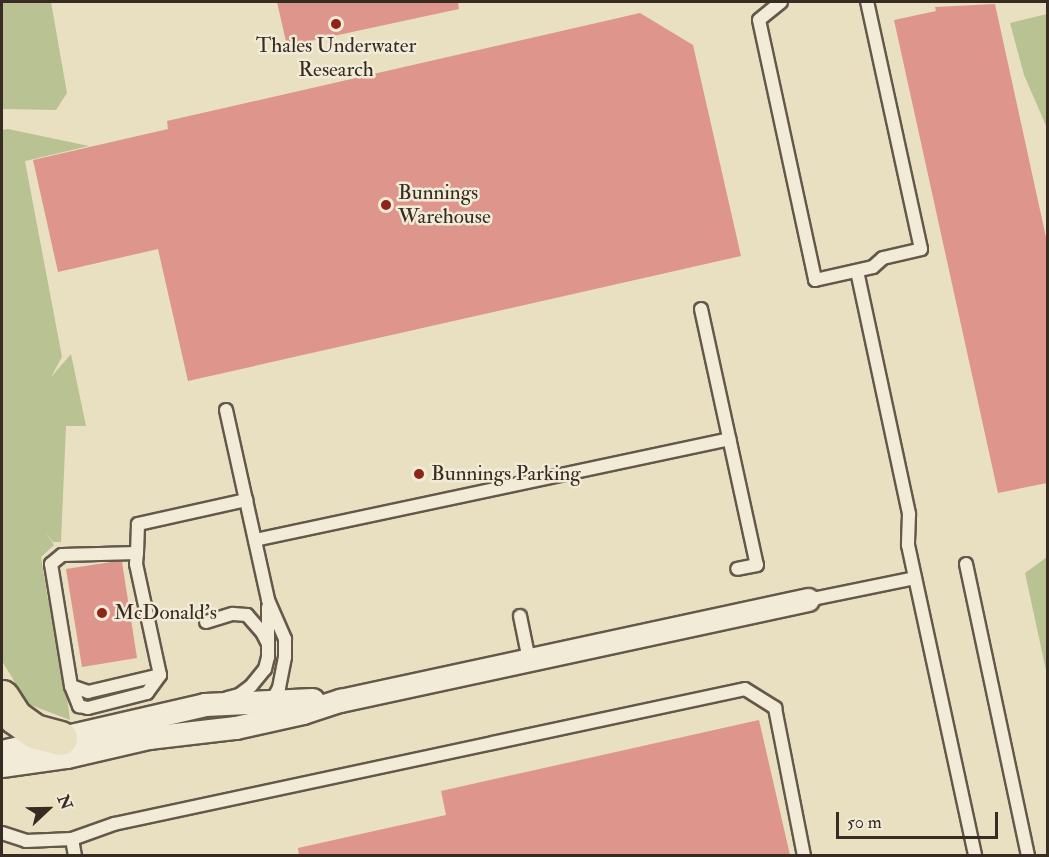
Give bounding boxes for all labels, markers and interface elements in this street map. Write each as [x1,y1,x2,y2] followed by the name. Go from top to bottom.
[329,17,343,31] marker: Thales Underwater Research
[256,33,416,83] place label: Thales Underwater Research
[398,180,491,230] place label: Bunnings Warehouse
[379,198,393,212] marker: Bunnings Warehouse
[431,461,581,487] place label: Bunnings Parking
[412,467,426,481] marker: Bunnings Parking
[114,600,217,626] place label: McDonald's
[95,606,109,620] marker: McDonald's
[18,779,78,839] north arrow
[53,792,77,813] text: N
[839,800,1001,838] scale bar
[847,811,882,834] text: 50 m

